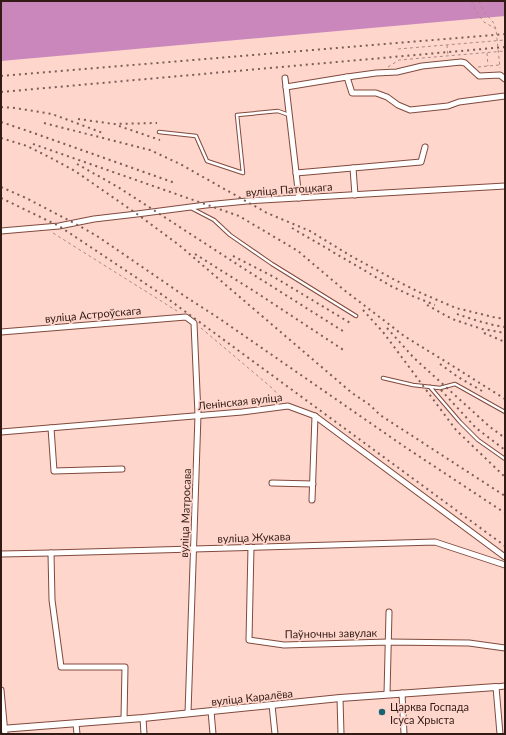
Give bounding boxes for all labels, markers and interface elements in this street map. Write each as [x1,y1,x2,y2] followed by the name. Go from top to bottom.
[245,179,333,199] street label: вуліца Патоцкага
[44,303,142,325] street label: вуліца Астроўскага
[196,390,283,412] street label: Ленінская вуліца
[177,468,193,558] street label: вуліца Матросава
[217,529,291,545] street label: вуліца Жукава
[285,626,378,640] street label: Паўночны завулак
[211,686,293,708] street label: вуліца Каралёва
[390,700,469,726] place label: Царква Госпада Ісуса Хрыста
[377,707,387,717] marker: Царква Госпада Ісуса Хрыста

